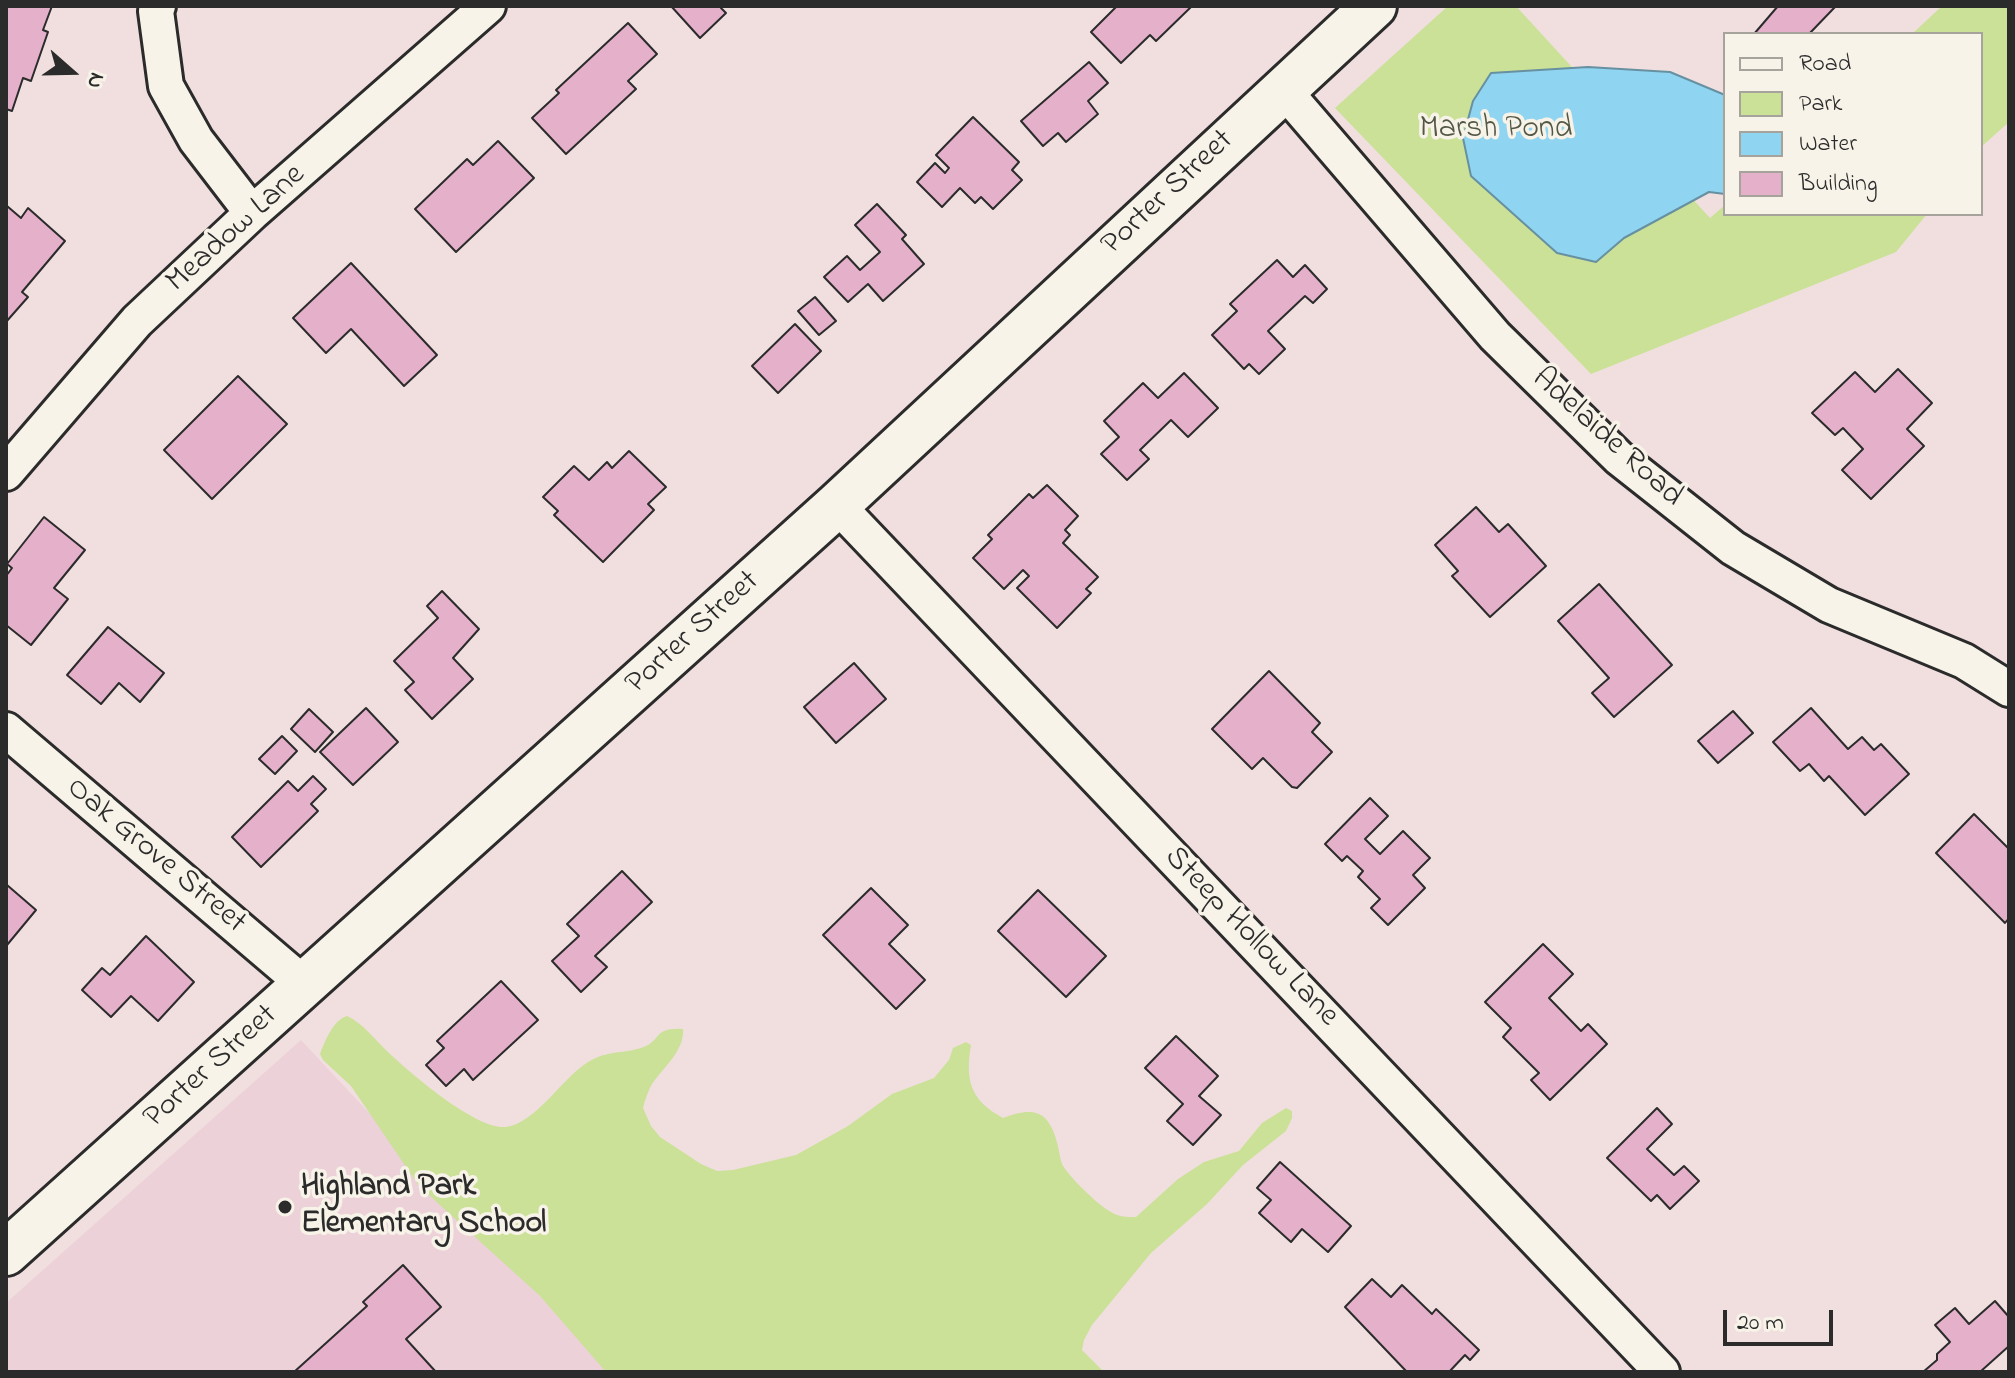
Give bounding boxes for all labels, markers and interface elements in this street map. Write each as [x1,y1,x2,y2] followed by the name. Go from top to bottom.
[32,32,112,112] north arrow
[1723,32,1983,216] legend
[1799,47,1851,82] text: Road
[77,68,112,93] text: N
[1799,87,1842,122] text: Park
[1419,112,1573,150] park label: Marsh Pond
[1095,123,1243,265] street label: Porter Street
[1799,127,1857,162] text: Water
[160,158,314,302] street label: Meadow Lane
[1799,167,1878,202] text: Building
[1522,361,1690,517] street label: Adelaide Road
[619,564,769,704] street label: Porter Street
[57,771,253,943] street label: Oak Grove Street
[1154,840,1346,1036] street label: Steep Hollow Lane
[137,998,287,1138] street label: Porter Street
[301,1170,546,1245] place label: Highland Park Elementary School
[276,1198,294,1216] marker: Highland Park Elementary School
[1727,1294,1837,1344] scale bar
[1737,1306,1784,1341] text: 20 m

